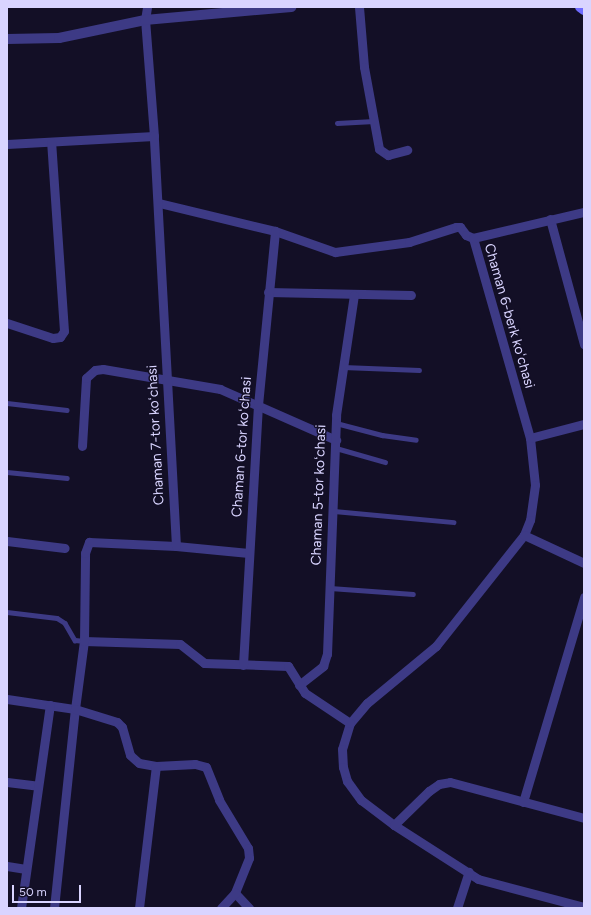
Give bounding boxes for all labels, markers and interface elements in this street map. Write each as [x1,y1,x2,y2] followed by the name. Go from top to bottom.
[480,242,538,390] street label: Chaman 6-berk koʻchasi
[144,364,168,506] street label: Chaman 7-tor koʻchasi
[229,376,255,518] street label: Chaman 6-tor koʻchasi
[308,424,330,566] street label: Chaman 5-tor koʻchasi
[14,877,83,903] scale bar
[19,885,47,899] text: 50 m

